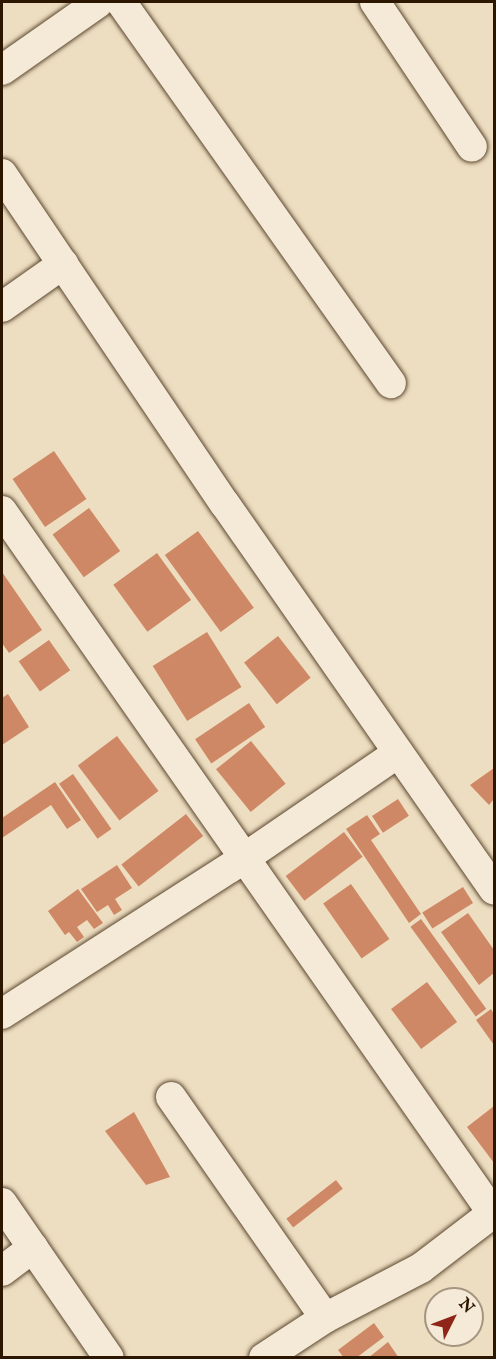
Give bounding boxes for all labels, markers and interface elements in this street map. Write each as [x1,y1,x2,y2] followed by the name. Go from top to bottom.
[424,1287,484,1347] north arrow
[454,1294,478,1318] text: N

